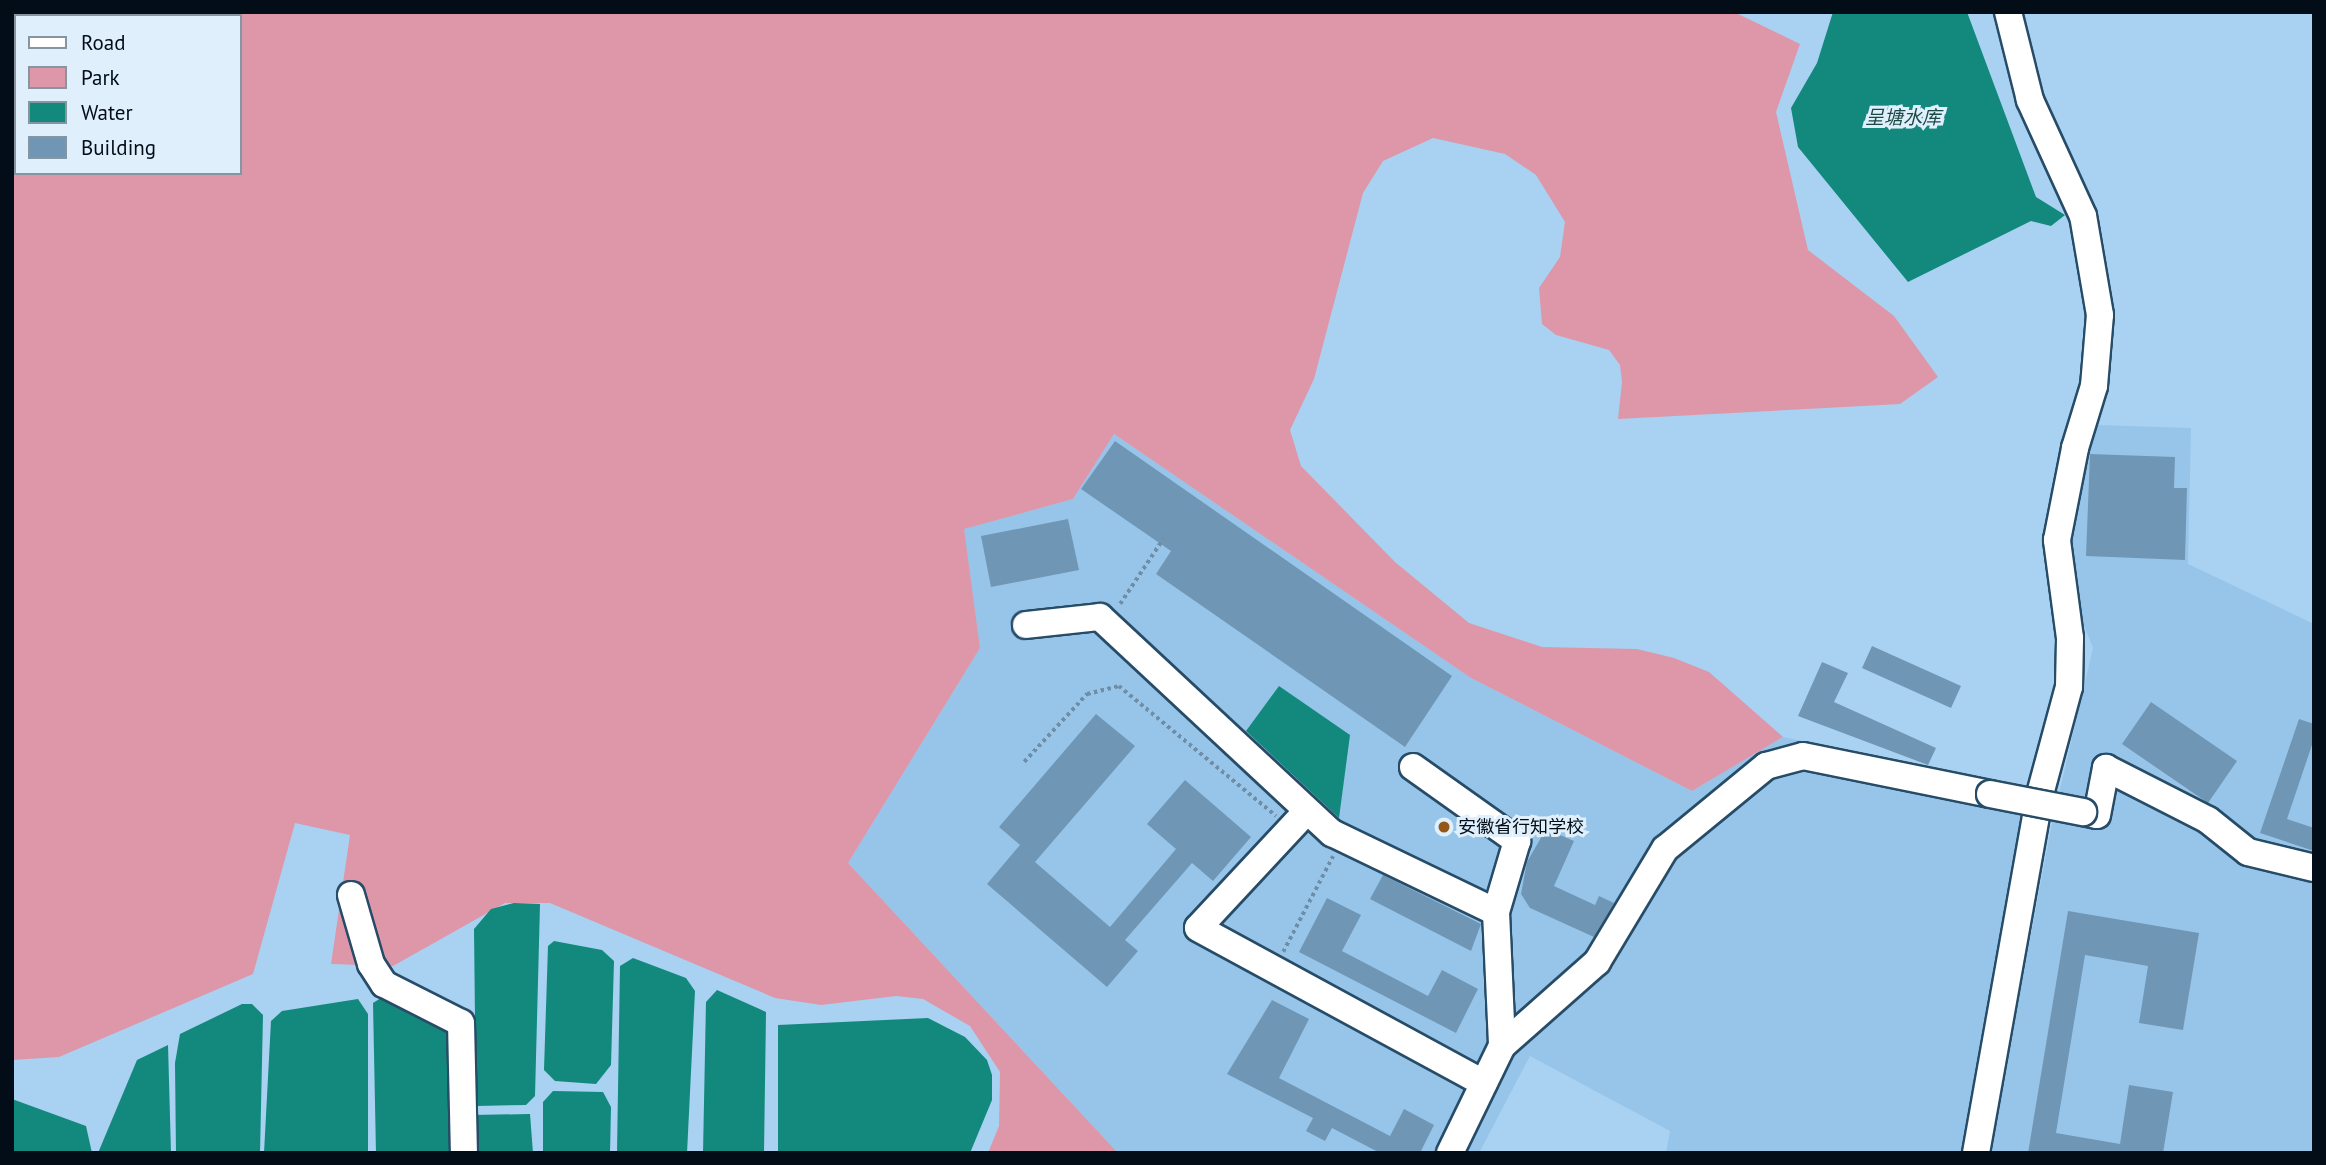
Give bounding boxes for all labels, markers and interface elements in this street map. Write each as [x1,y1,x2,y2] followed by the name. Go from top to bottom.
[14,14,242,175] legend
[81,29,125,56] text: Road
[81,64,120,91] text: Park
[81,99,133,126] text: Water
[1865,107,1941,129] water label: 呈塘水库
[81,134,156,161] text: Building
[1458,816,1584,838] place label: 安徽省行知学校
[1436,819,1452,835] marker: 安徽省行知学校

